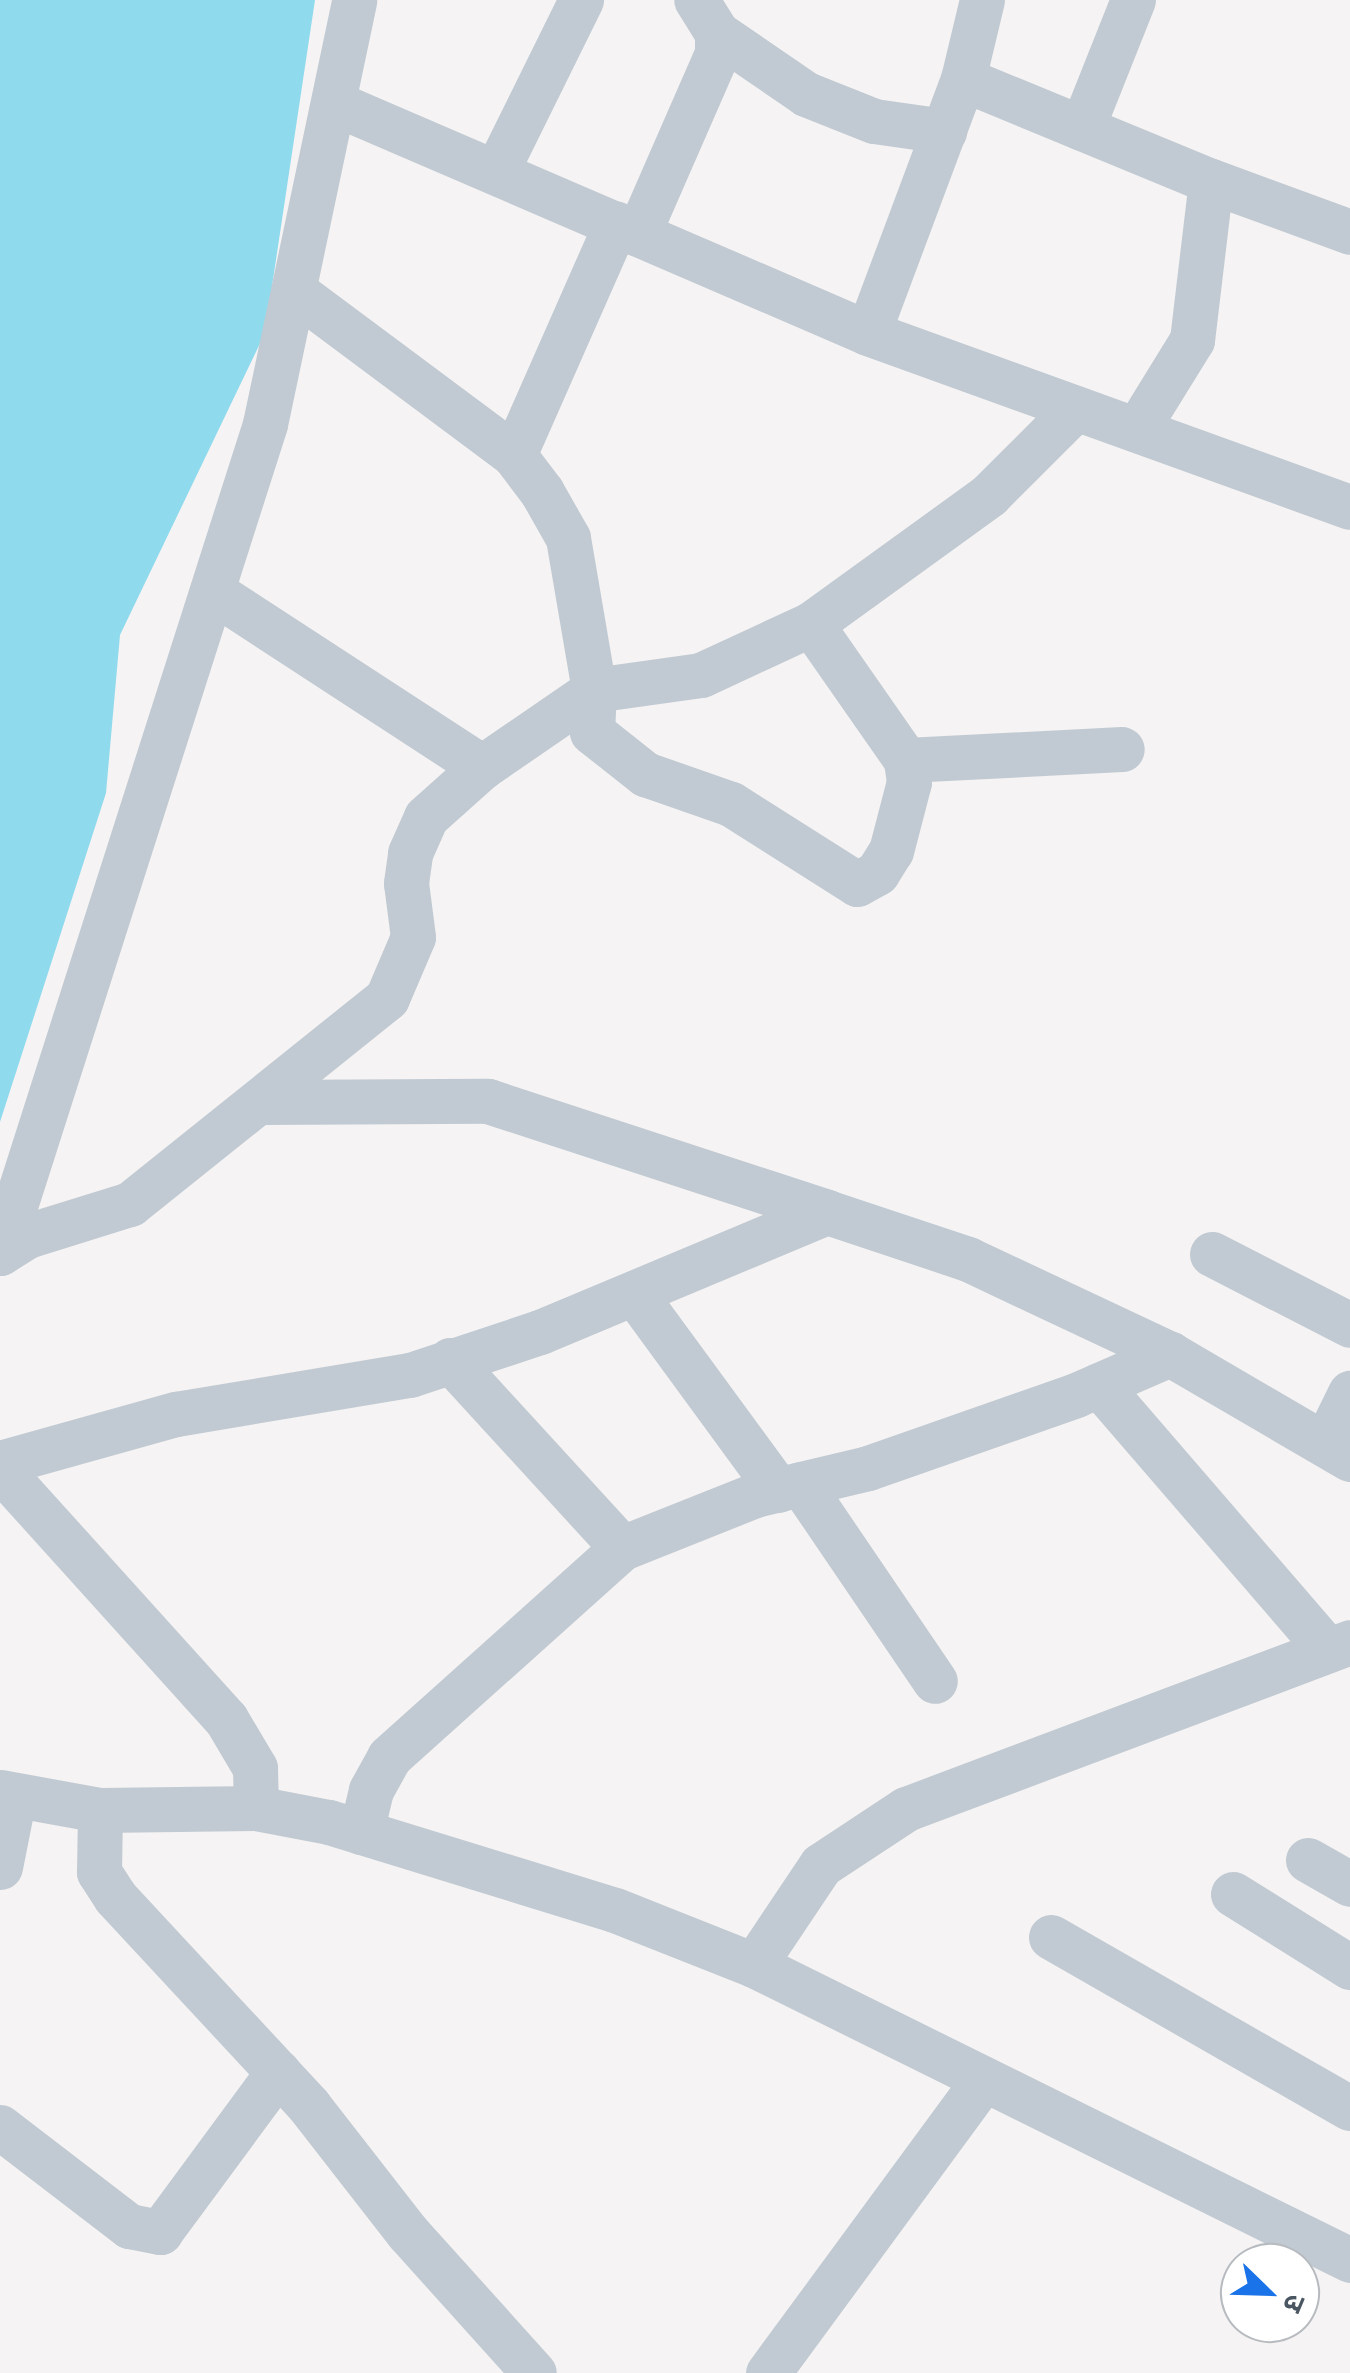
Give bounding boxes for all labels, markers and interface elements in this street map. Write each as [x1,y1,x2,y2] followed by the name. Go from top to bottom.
[1220,2243,1320,2343] north arrow
[1277,2290,1315,2318] text: उ

